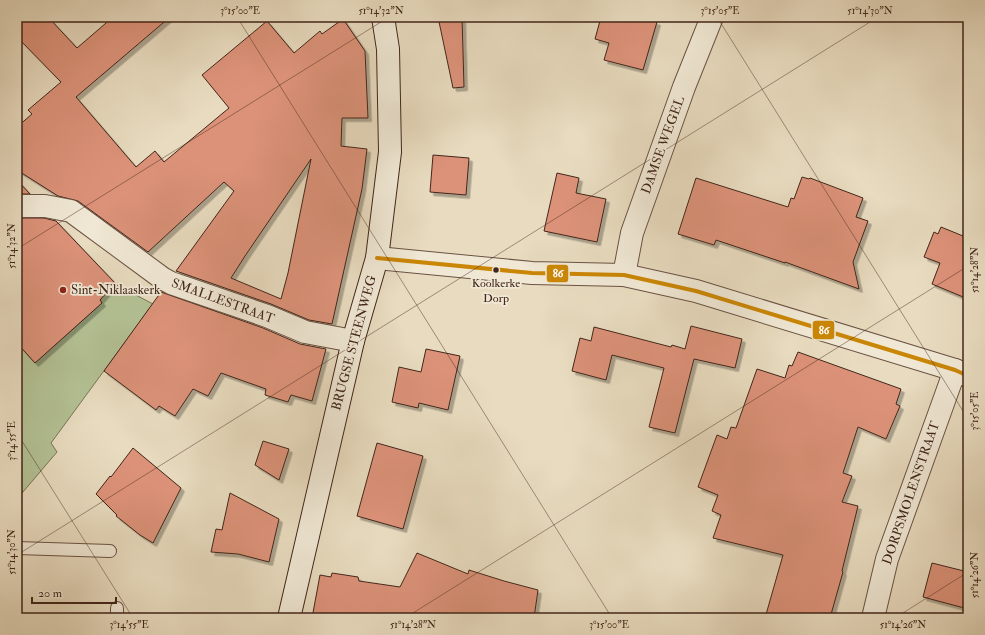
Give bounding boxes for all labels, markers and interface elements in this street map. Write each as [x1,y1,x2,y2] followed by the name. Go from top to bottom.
[220,5,260,17] text: 3°15'00"E
[358,5,404,17] text: 51°14'32"N
[701,5,739,17] text: 3°15'05"E
[847,5,893,17] text: 51°14'30"N
[638,93,688,196] street label: DAMSE WEGEL
[6,223,18,269] text: 51°14'32"N
[969,247,981,293] text: 51°14'28"N
[546,264,569,283] line badge: 86
[491,265,501,275] marker: Koolkerke Dorp
[553,267,565,280] text: 86
[328,274,380,412] street label: BRUGSE STEENWEG
[169,275,277,327] street label: SMALLESTRAAT
[472,276,520,306] place label: Koolkerke Dorp
[71,282,161,298] place label: Sint-Niklaaskerk
[58,285,68,295] marker: Sint-Niklaaskerk
[812,320,835,340] line badge: 86
[819,324,831,337] text: 86
[969,392,981,430] text: 3°15'05"E
[879,419,943,567] street label: DORPSMOLENSTRAAT
[6,421,18,461] text: 3°14'55"E
[6,529,18,575] text: 51°14'30"N
[969,552,981,598] text: 51°14'26"N
[32,579,116,605] scale bar
[38,586,63,601] text: 20 m
[109,619,149,631] text: 3°14'55"E
[390,619,436,631] text: 51°14'28"N
[589,619,629,631] text: 3°15'00"E
[880,619,926,631] text: 51°14'26"N

